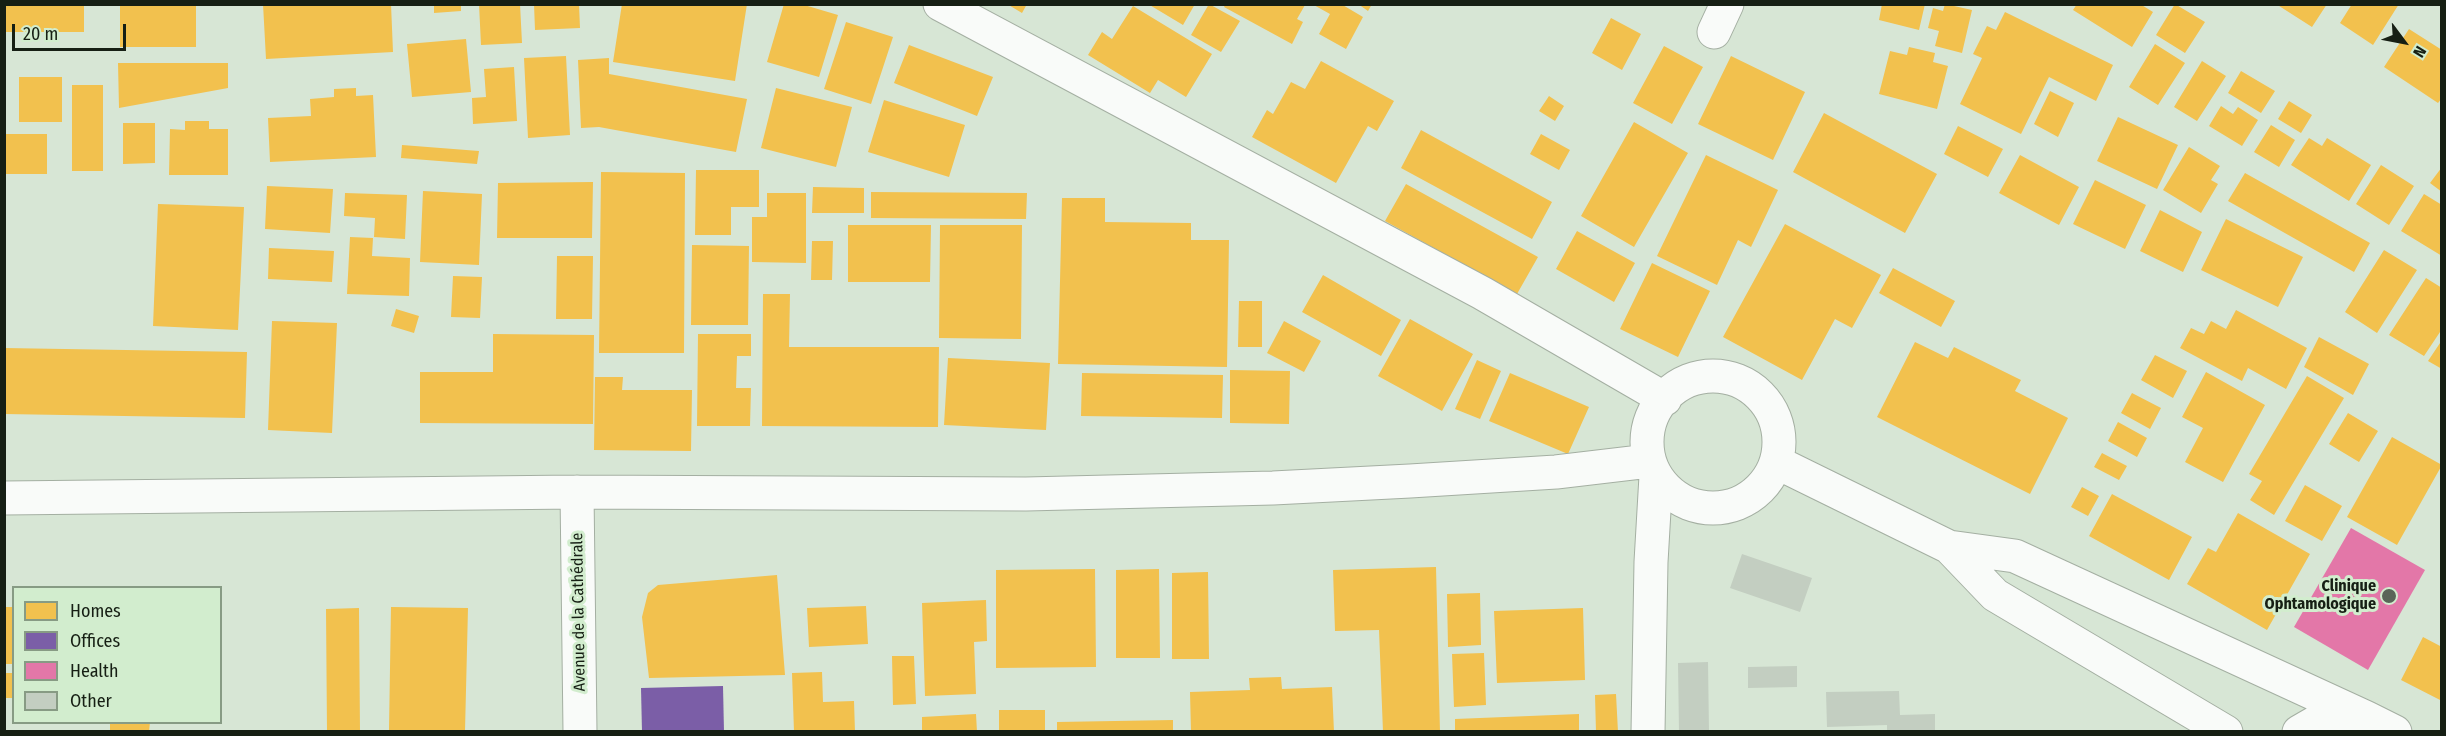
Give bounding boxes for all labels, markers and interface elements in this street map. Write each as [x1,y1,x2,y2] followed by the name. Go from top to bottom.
[15,12,129,50] scale bar
[2374,12,2434,72] north arrow
[23,23,58,45] text: 20 m
[2409,43,2430,61] text: N
[568,533,590,691] street label: Avenue de la Cathédrale
[2265,577,2376,615] place label: Clinique Ophtamologique
[12,586,222,724] legend
[2380,587,2398,605] marker: Clinique Ophtamologique
[70,600,121,622] text: Homes
[70,630,120,652] text: Offices
[70,660,118,682] text: Health
[70,690,112,712] text: Other

